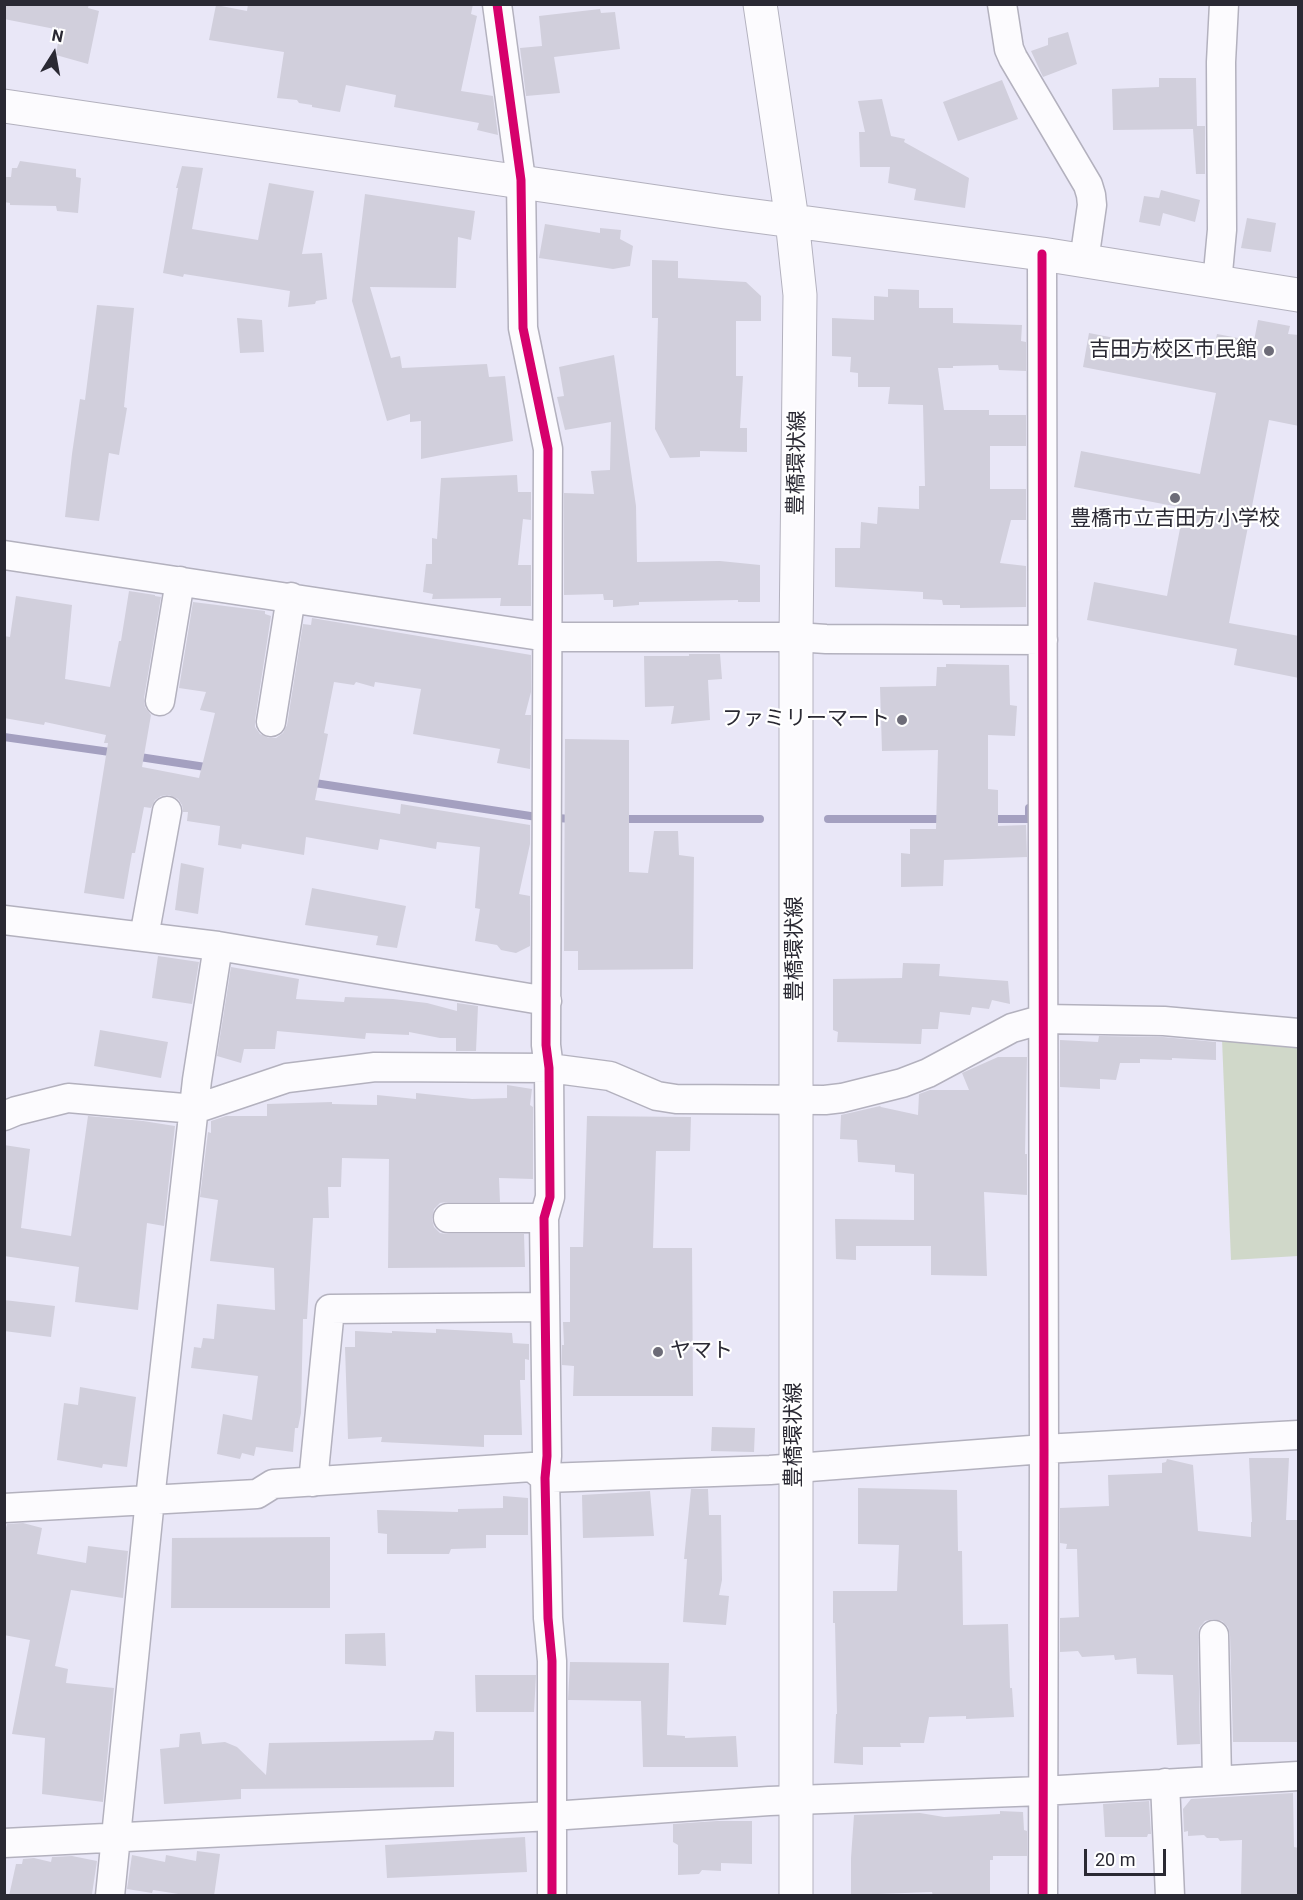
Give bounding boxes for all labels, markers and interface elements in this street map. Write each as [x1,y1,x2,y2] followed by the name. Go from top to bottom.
[24,24,84,84] north arrow
[50,25,65,46] text: N
[1089,338,1257,364] place label: 吉田方校区市民館
[1262,344,1276,358] marker: 吉田方校区市民館
[784,410,812,516] street label: 豊橋環状線
[1168,491,1182,505] marker: 豊橋市立吉田方小学校
[1070,507,1280,533] place label: 豊橋市立吉田方小学校
[722,707,890,733] place label: ファミリーマート
[895,713,909,727] marker: ファミリーマート
[783,897,809,1001] street label: 豊橋環状線
[670,1339,733,1365] place label: ヤマト
[651,1345,665,1359] marker: ヤマト
[782,1383,808,1487] street label: 豊橋環状線
[1087,1837,1170,1875] scale bar
[1095,1849,1135,1870] text: 20 m

